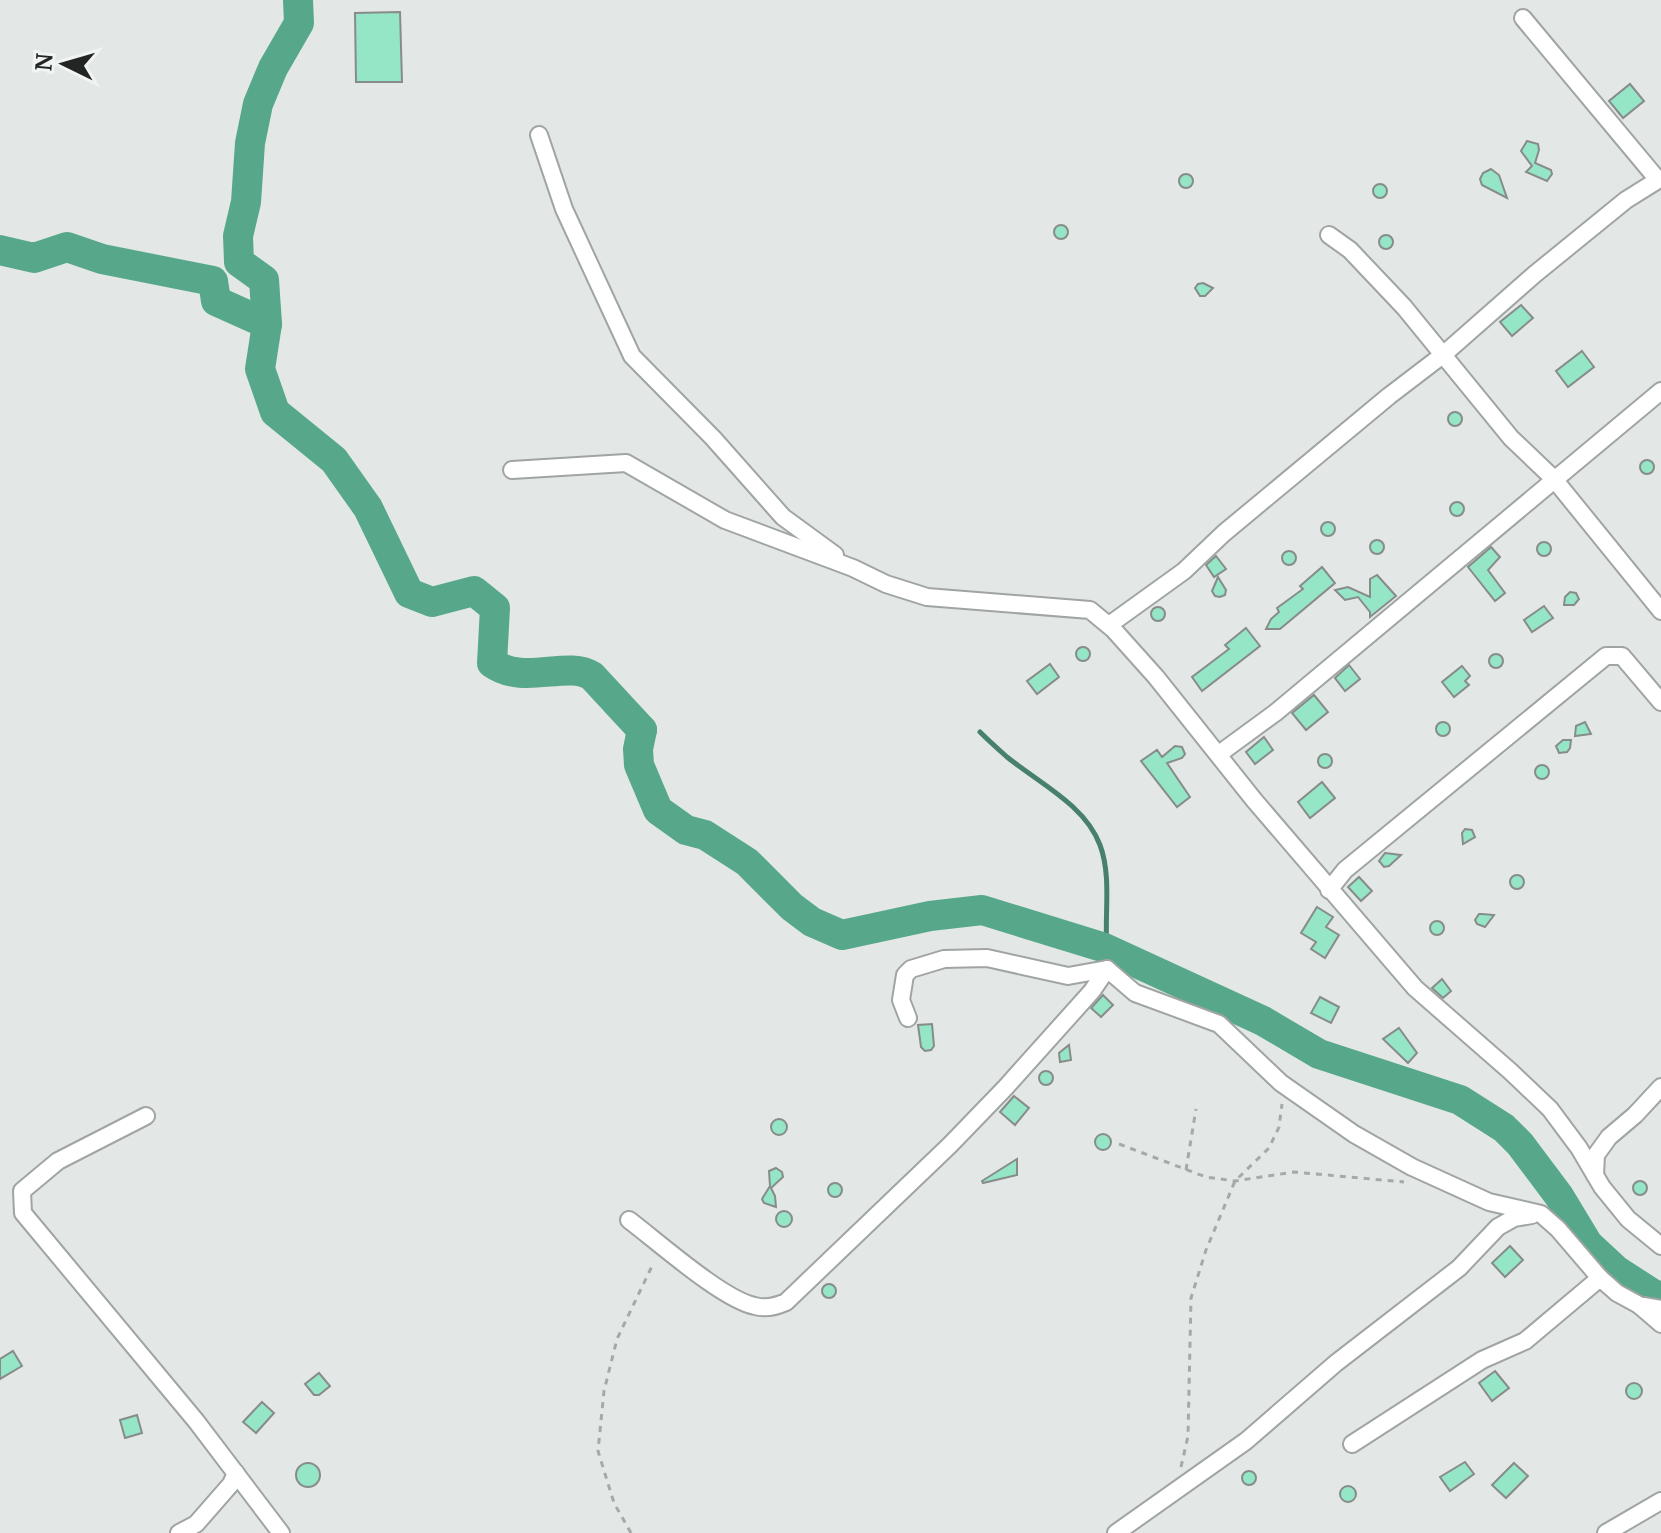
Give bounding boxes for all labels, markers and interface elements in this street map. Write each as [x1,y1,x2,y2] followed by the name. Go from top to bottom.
[24,24,104,104] north arrow
[29,52,59,72] text: N

